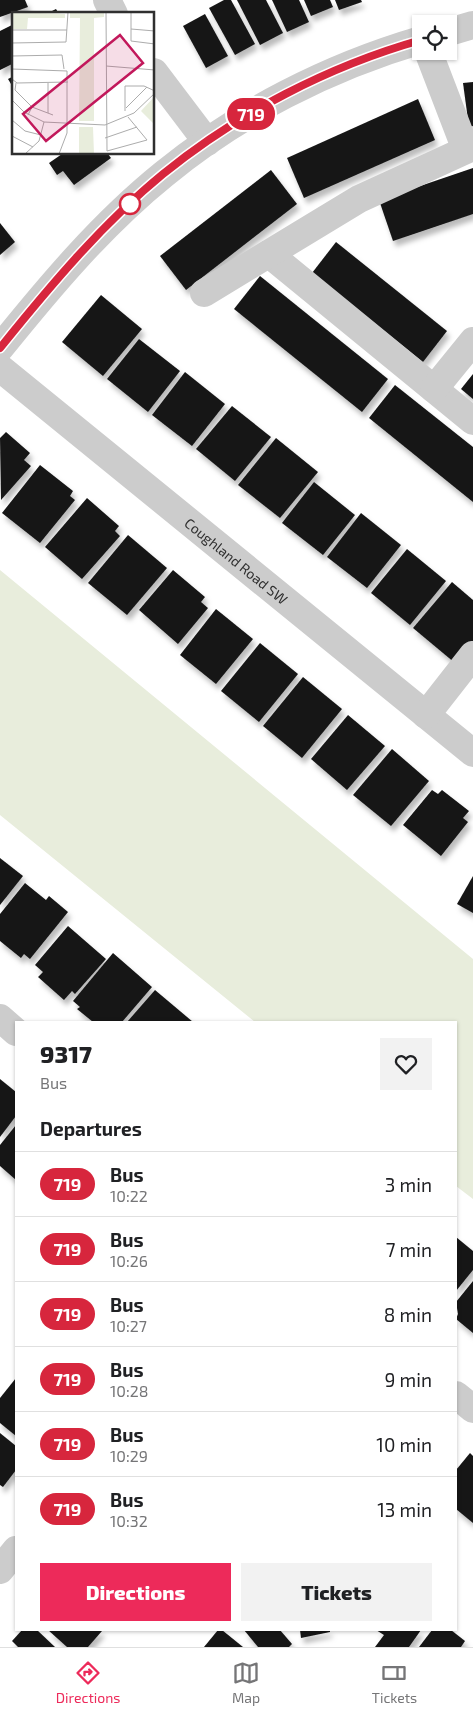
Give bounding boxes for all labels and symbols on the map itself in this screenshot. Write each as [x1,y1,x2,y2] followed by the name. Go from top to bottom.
[12,12,155,155] inset map
[222,98,280,130] line badge: 719
[119,193,141,215] unlabelled marker
[182,514,291,607] street label: Coughland Road SW

